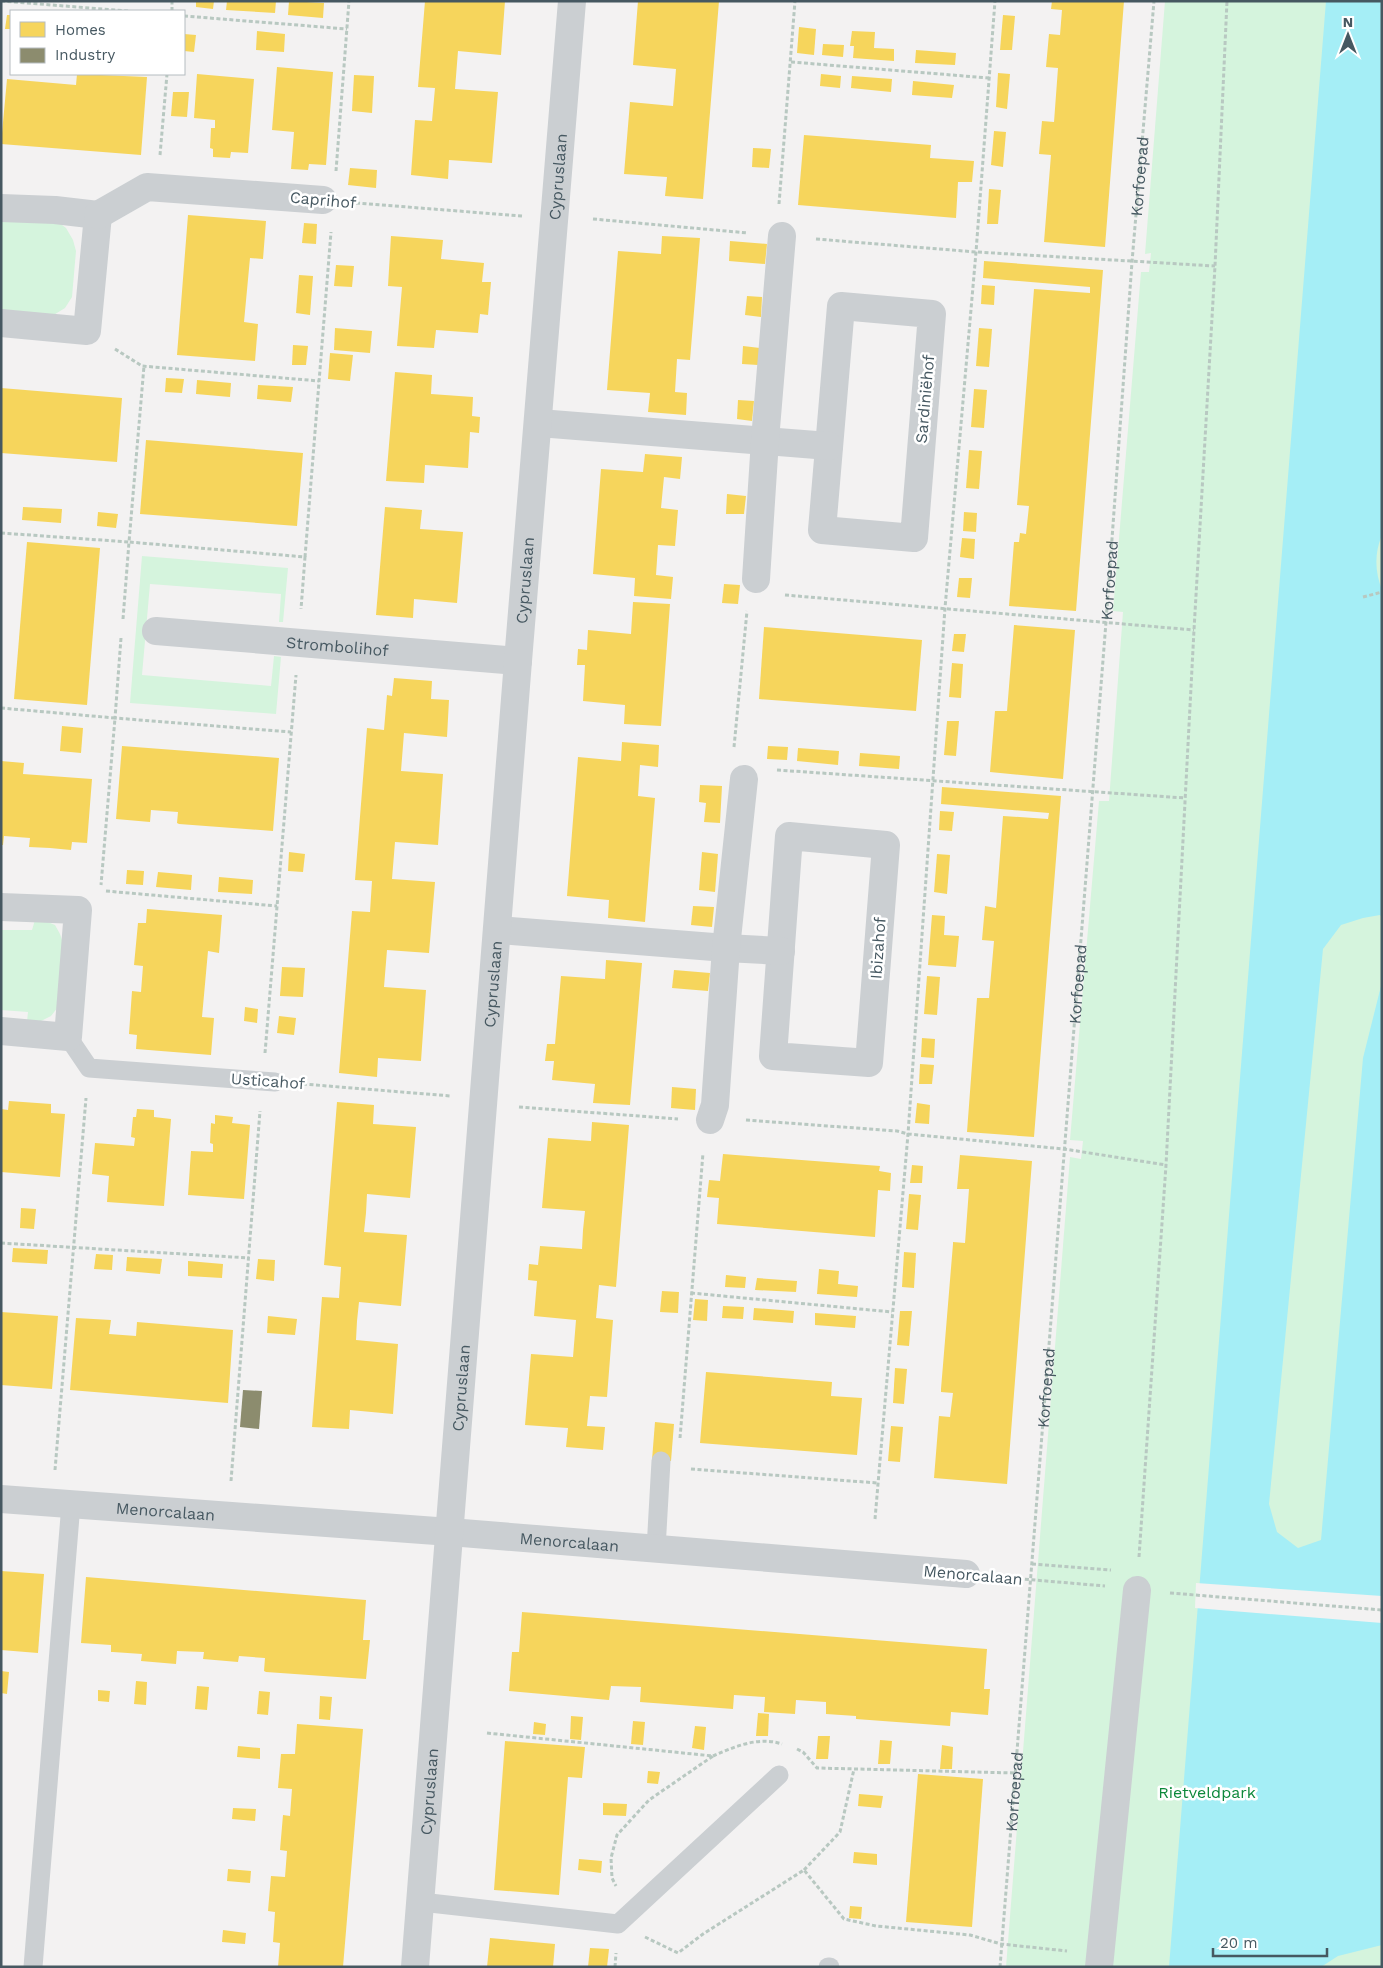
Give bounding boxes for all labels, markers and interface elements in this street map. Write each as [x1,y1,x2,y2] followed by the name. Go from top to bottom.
[10,10,185,75] legend
[1323,10,1373,60] north arrow
[1343,14,1353,30] text: N
[55,21,106,39] text: Homes
[55,46,116,64] text: Industry
[545,133,571,221] street label: Cypruslaan
[1126,136,1152,217] street label: Korfoepad
[289,188,358,212] street label: Caprihof
[912,353,938,444] street label: Sardiniëhof
[512,536,538,624] street label: Cypruslaan
[1097,540,1121,621] street label: Korfoepad
[285,632,390,660] street label: Strombolihof
[866,916,890,980] street label: Ibizahof
[480,940,505,1028] street label: Cypruslaan
[1065,943,1090,1025] street label: Korfoepad
[230,1069,306,1093] street label: Usticahof
[448,1344,474,1432] street label: Cypruslaan
[1033,1347,1058,1428] street label: Korfoepad
[115,1498,216,1524] street label: Menorcalaan
[519,1528,620,1555] street label: Menorcalaan
[923,1561,1023,1589] street label: Menorcalaan
[416,1747,442,1836] street label: Cypruslaan
[1001,1751,1026,1832] street label: Korfoepad
[1158,1783,1256,1802] park label: Rietveldpark
[1213,1926,1327,1958] scale bar
[1220,1934,1258,1952] text: 20 m

